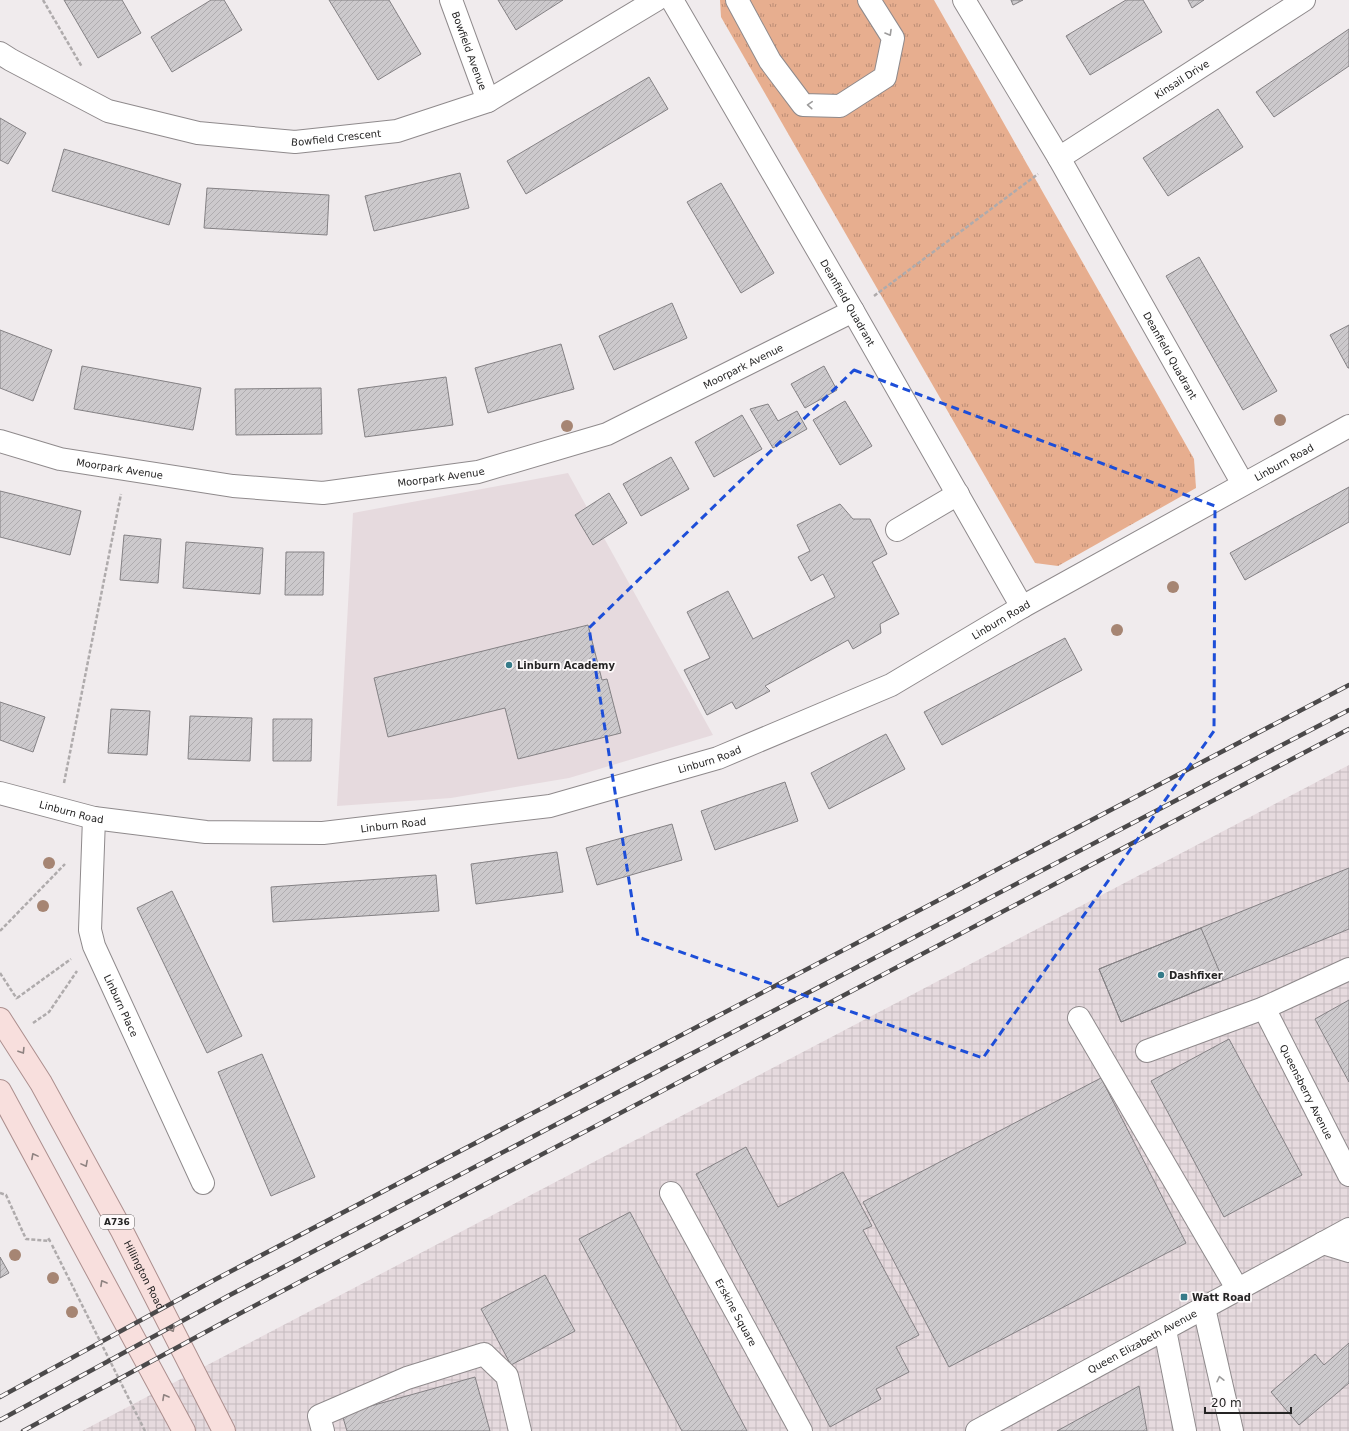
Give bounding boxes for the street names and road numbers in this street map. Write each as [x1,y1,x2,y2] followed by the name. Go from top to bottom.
[450,10,489,92] street label: Bowfield Avenue
[1153,58,1211,101] street label: Kinsail Drive
[291,128,382,148] street label: Bowfield Crescent
[818,257,877,348] street label: Deanfield Quadrant
[1141,310,1199,401] street label: Deanfield Quadrant
[702,342,785,391] street label: Moorpark Avenue
[1253,442,1316,483] street label: Linburn Road
[75,457,164,481] street label: Moorpark Avenue
[397,465,486,489] street label: Moorpark Avenue
[970,599,1032,642] street label: Linburn Road
[677,744,743,775] street label: Linburn Road
[38,799,104,825] street label: Linburn Road
[360,816,427,834] street label: Linburn Road
[102,973,140,1039] street label: Linburn Place
[1277,1043,1335,1141] street label: Queensberry Avenue
[100,1215,134,1229] road number: A736
[122,1239,166,1312] street label: Hillington Road
[713,1277,759,1348] street label: Erskine Square
[1086,1308,1199,1376] street label: Queen Elizabeth Avenue

